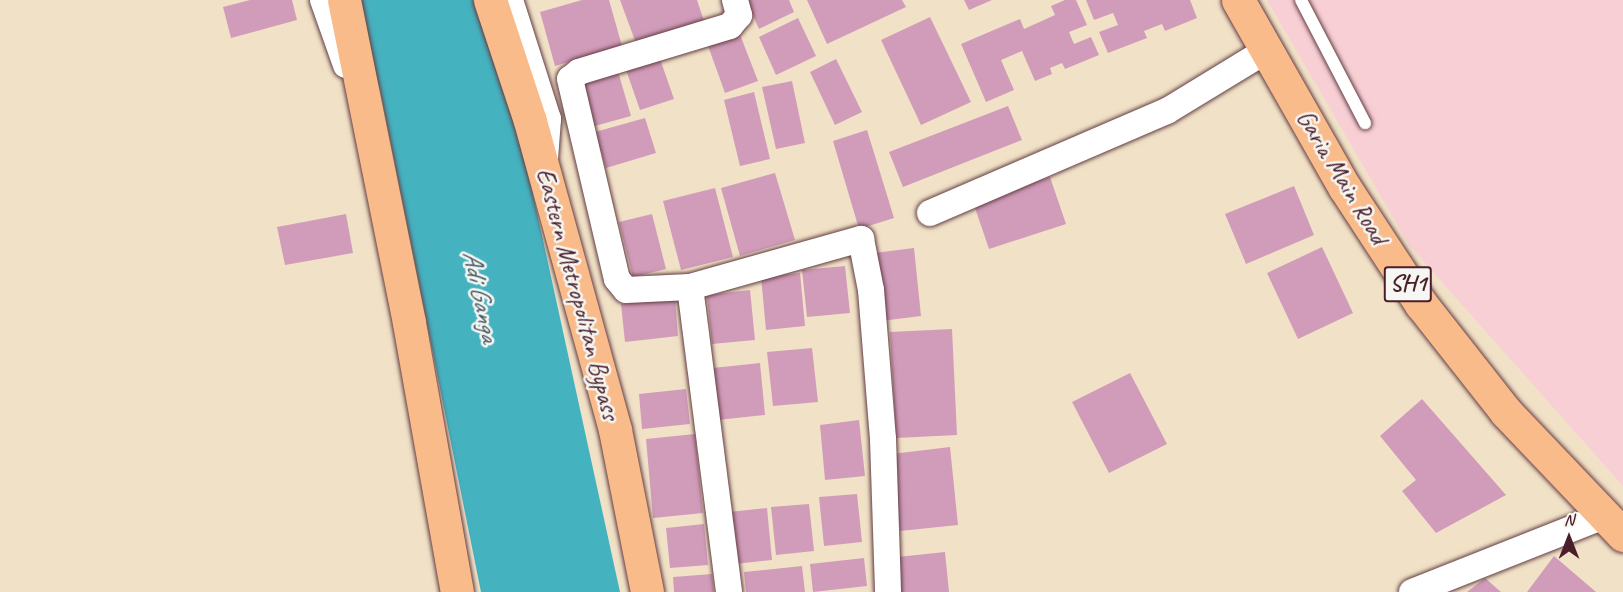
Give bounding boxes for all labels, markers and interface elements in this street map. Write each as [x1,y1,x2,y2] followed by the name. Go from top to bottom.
[1290,104,1394,250] street label: Garia Main Road
[529,165,627,423] street label: Eastern Metropolitan Bypass
[455,247,507,345] water label: Adi Ganga
[1382,263,1434,305] road number: SH1
[1539,508,1599,568] north arrow
[1564,510,1574,530] text: N

